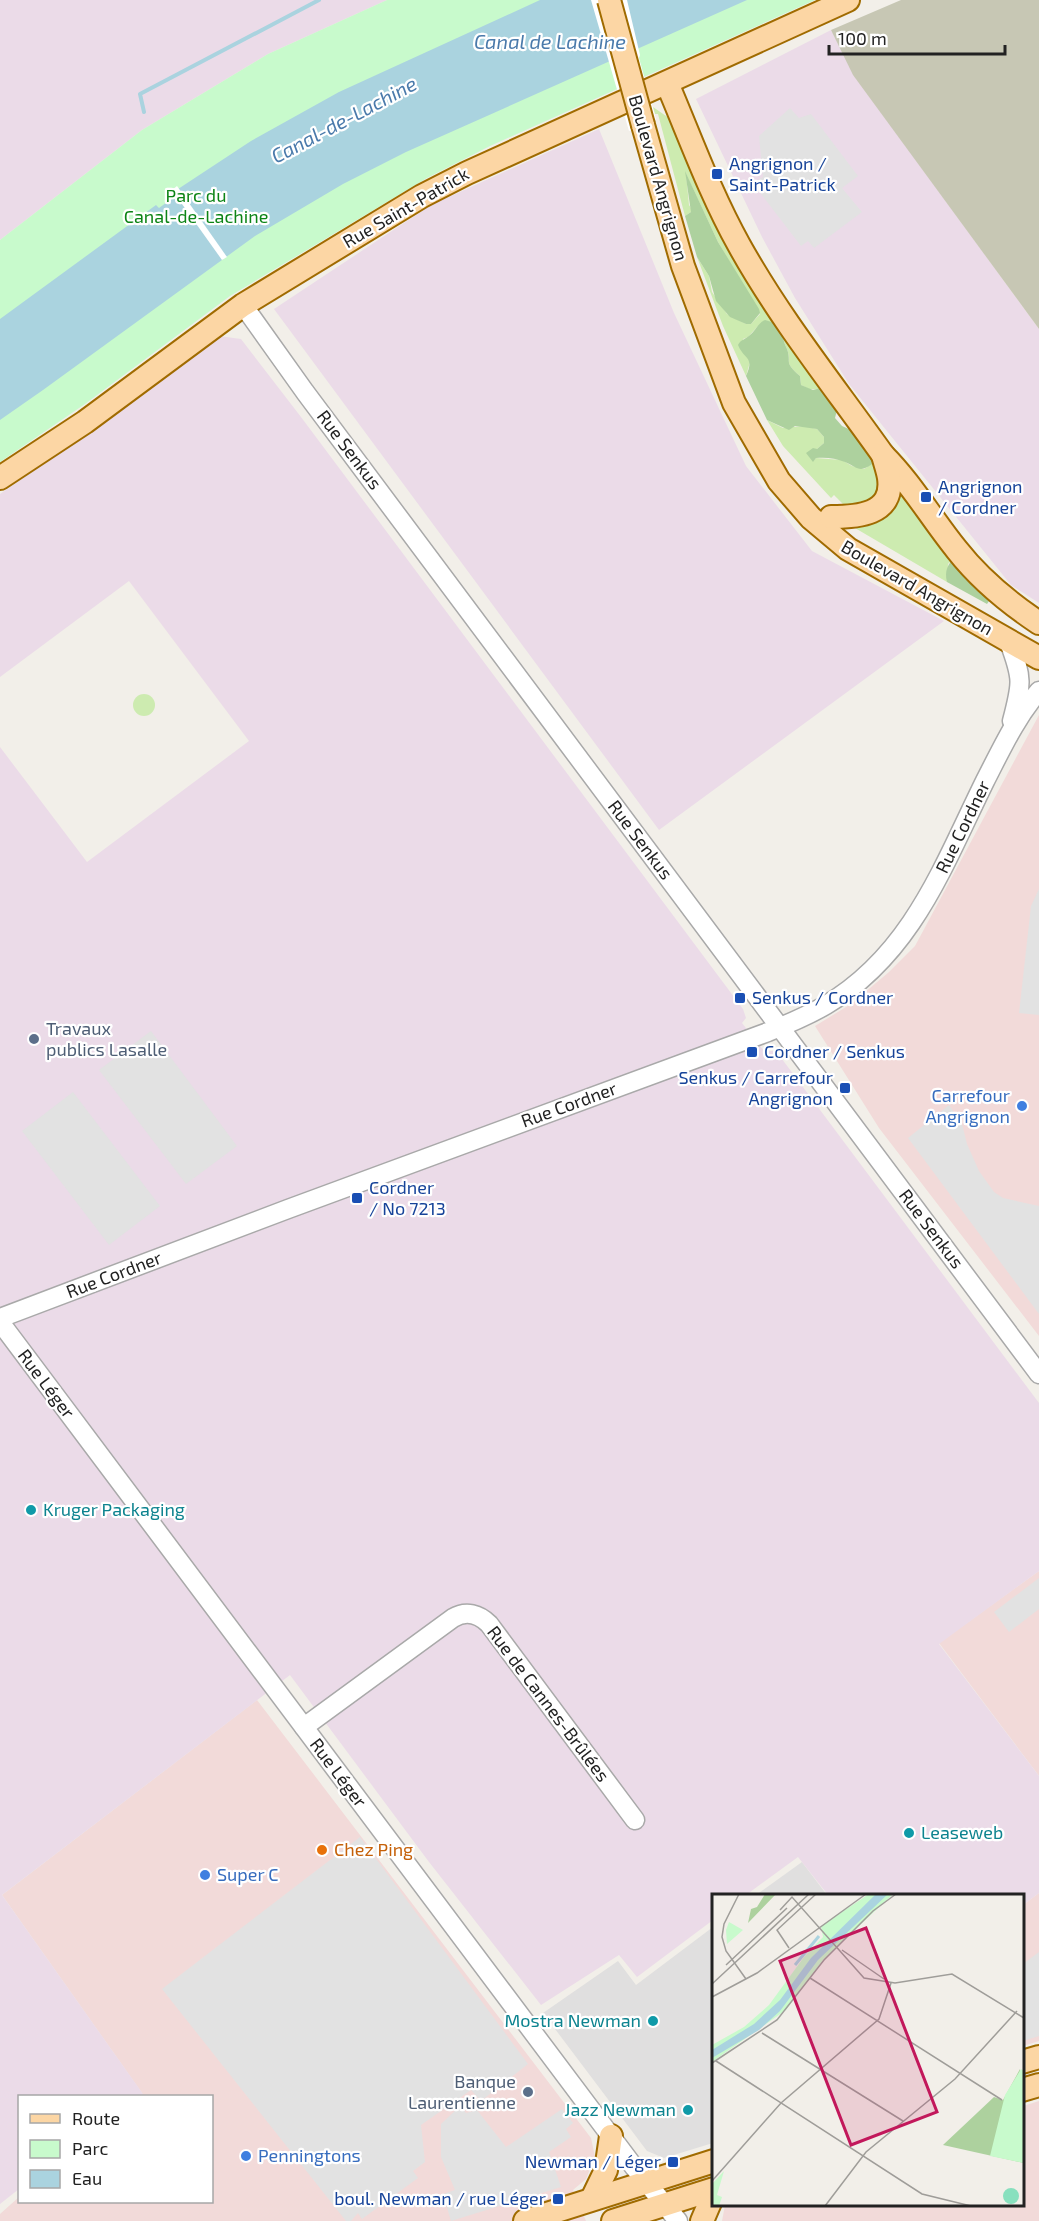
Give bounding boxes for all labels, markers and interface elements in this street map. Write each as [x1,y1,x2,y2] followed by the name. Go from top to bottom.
[829,18,1004,56] scale bar
[838,27,887,49] text: 100 m
[474,29,626,53] water label: Canal de Lachine
[267,71,421,168] water label: Canal-de-Lachine
[625,92,693,263] street label: Boulevard Angrignon
[729,152,836,195] place label: Angrignon / Saint-Patrick
[339,162,472,252] street label: Rue Saint-Patrick
[710,167,724,181] marker: Angrignon / Saint-Patrick
[124,184,268,227] park label: Parc du Canal-de-Lachine
[313,405,387,493] street label: Rue Senkus
[938,475,1023,518] place label: Angrignon / Cordner
[919,490,933,504] marker: Angrignon / Cordner
[838,535,997,640] street label: Boulevard Angrignon
[930,777,994,876] street label: Rue Cordner
[604,795,678,883] street label: Rue Senkus
[752,986,893,1008] place label: Senkus / Cordner
[733,991,747,1005] marker: Senkus / Cordner
[46,1017,167,1060] place label: Travaux publics Lasalle
[27,1032,41,1046] marker: Travaux publics Lasalle
[764,1040,905,1062] place label: Cordner / Senkus
[745,1045,759,1059] marker: Cordner / Senkus
[678,1066,833,1109] place label: Senkus / Carrefour Angrignon
[518,1077,620,1132] street label: Rue Cordner
[838,1081,852,1095] marker: Senkus / Carrefour Angrignon
[925,1084,1010,1127] place label: Carrefour Angrignon
[1015,1099,1029,1113] marker: Carrefour Angrignon
[369,1176,446,1219] place label: Cordner / No 7213
[895,1184,969,1272] street label: Rue Senkus
[350,1191,364,1205] marker: Cordner / No 7213
[63,1246,164,1302] street label: Rue Cordner
[14,1345,80,1422] street label: Rue Léger
[43,1498,185,1520] place label: Kruger Packaging
[24,1503,38,1517] marker: Kruger Packaging
[483,1621,615,1786] street label: Rue de Cannes-Brûlées
[306,1734,372,1811] street label: Rue Léger
[921,1821,1003,1843] place label: Leaseweb
[902,1826,916,1840] marker: Leaseweb
[334,1838,413,1860] place label: Chez Ping
[315,1843,329,1857] marker: Chez Ping
[217,1863,279,1885] place label: Super C
[198,1868,212,1882] marker: Super C
[712,1894,1024,2206] inset map
[505,2009,641,2031] place label: Mostra Newman
[646,2014,660,2028] marker: Mostra Newman
[408,2070,516,2113] place label: Banque Laurentienne
[521,2085,535,2099] marker: Banque Laurentienne
[18,2095,213,2203] legend
[564,2098,676,2120] place label: Jazz Newman
[681,2103,695,2117] marker: Jazz Newman
[72,2107,120,2129] text: Route
[72,2137,108,2159] text: Parc
[258,2144,361,2166] place label: Penningtons
[239,2149,253,2163] marker: Penningtons
[525,2150,661,2172] place label: Newman / Léger
[666,2155,680,2169] marker: Newman / Léger
[72,2167,102,2189] text: Eau
[334,2187,546,2209] place label: boul. Newman / rue Léger
[551,2192,565,2206] marker: boul. Newman / rue Léger

